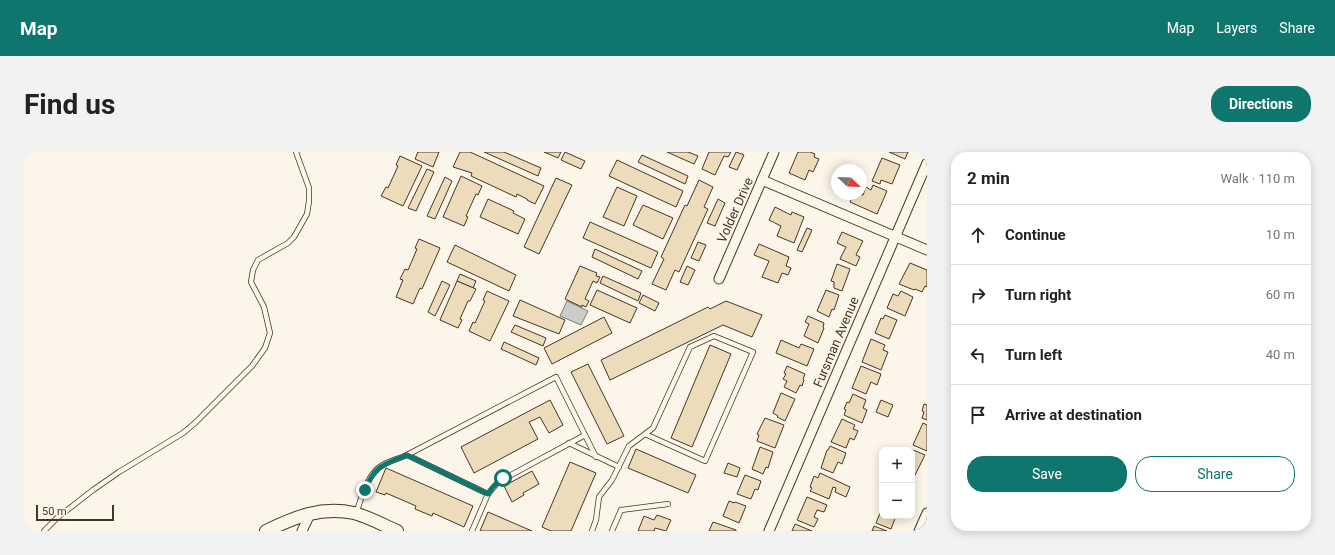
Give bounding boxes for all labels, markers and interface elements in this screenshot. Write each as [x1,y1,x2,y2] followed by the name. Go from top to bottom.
[20,17,58,40] text: Map
[1167,20,1194,36] text: Map
[1216,20,1257,36] text: Layers
[1279,20,1315,36] text: Share
[1211,86,1311,122] button: Directions
[24,88,115,121] text: Find us
[831,164,867,200] north arrow
[967,168,1010,188] text: 2 min
[1220,171,1295,186] text: Walk · 110 m
[714,175,756,245] street label: Volder Drive
[967,224,989,246] icon: ahead
[1005,226,1066,244] text: Continue
[1266,227,1295,242] text: 10 m
[967,284,989,306] icon: right
[1005,286,1071,304] text: Turn right
[1266,287,1295,302] text: 60 m
[810,294,862,389] street label: Fursman Avenue
[967,344,989,366] icon: left
[1005,346,1062,364] text: Turn left
[1266,347,1295,362] text: 40 m
[967,404,989,426] icon: arrive
[1005,406,1142,424] text: Arrive at destination
[879,447,915,519] map controls
[879,447,915,483] button: +
[967,456,1127,492] button: Save
[1135,456,1295,492] button: Share
[494,469,512,487] route start
[356,481,374,499] route end
[879,483,915,519] button: −
[36,503,114,522] scale bar
[42,505,67,518] text: 50 m

